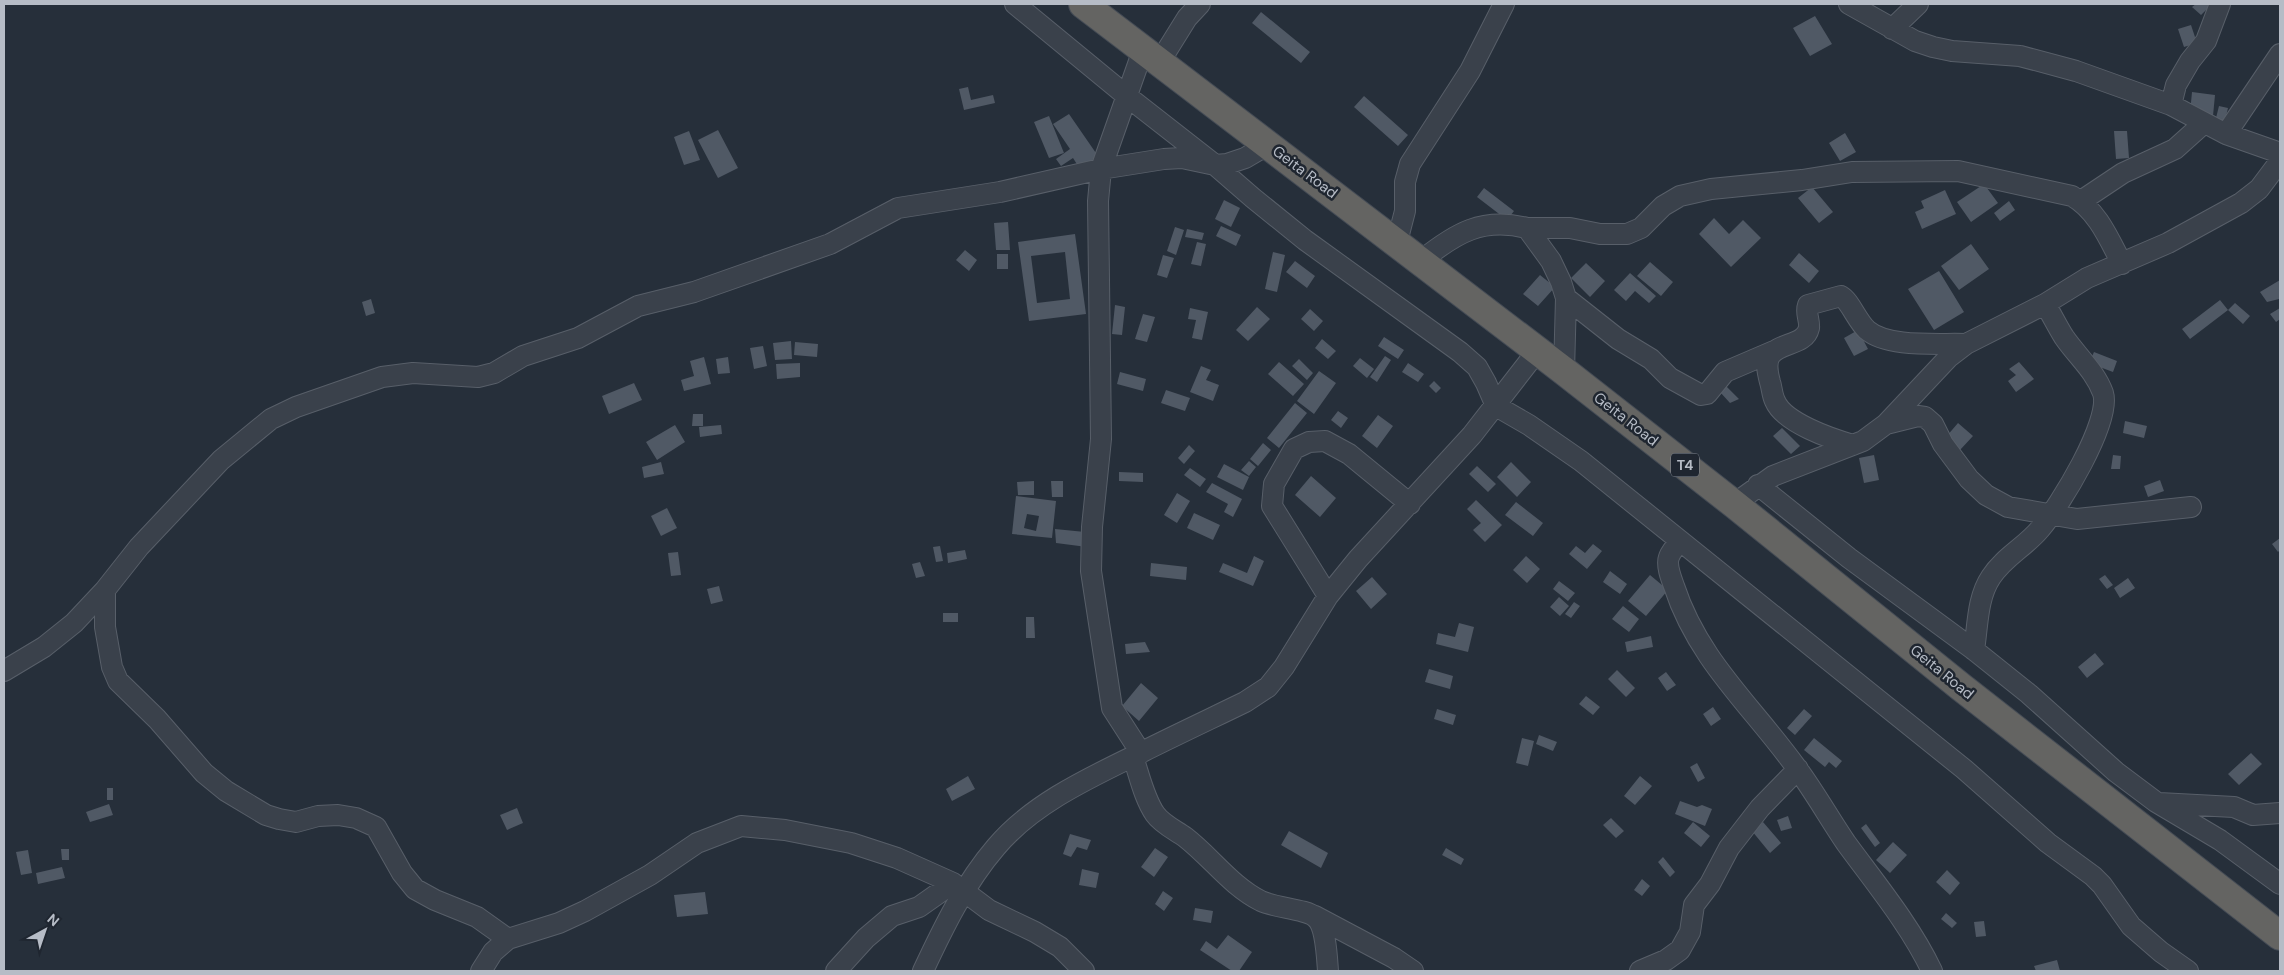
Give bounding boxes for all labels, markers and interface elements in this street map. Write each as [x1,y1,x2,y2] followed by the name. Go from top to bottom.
[1268,141,1342,203] street label: Geita Road
[1590,388,1662,450] street label: Geita Road
[1671,454,1699,476] road number: T4
[1906,640,1978,704] street label: Geita Road
[20,905,70,955] north arrow
[44,910,63,930] text: N

